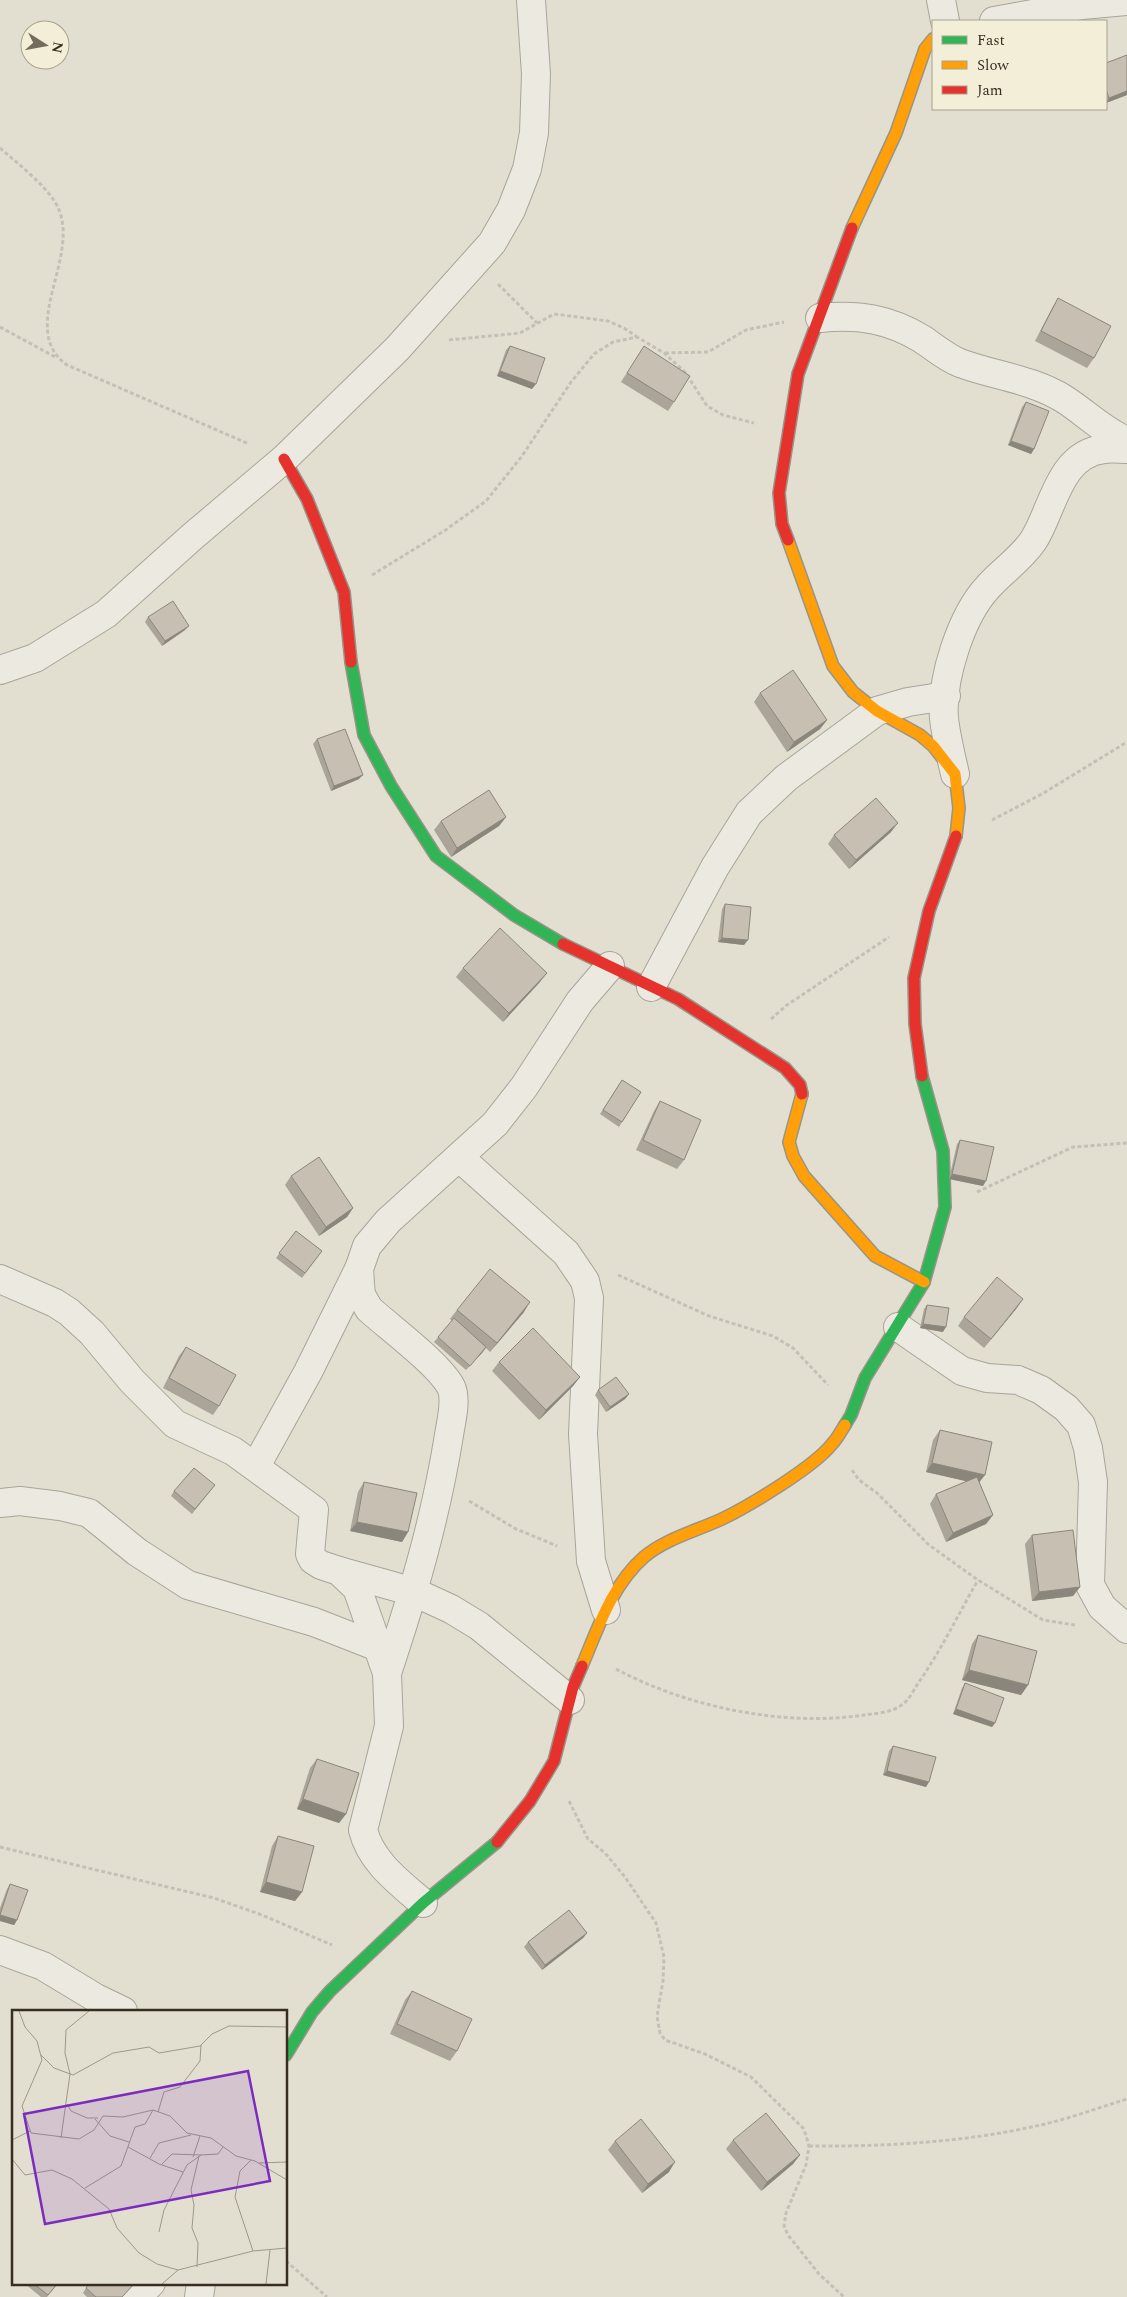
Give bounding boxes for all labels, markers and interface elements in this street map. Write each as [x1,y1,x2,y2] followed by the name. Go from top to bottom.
[20,20,70,70] north arrow
[932,20,1107,110] legend
[977,29,1005,52] text: Fast
[46,40,69,55] text: N
[977,54,1009,77] text: Slow
[977,79,1003,102] text: Jam
[12,2010,288,2284] inset map

